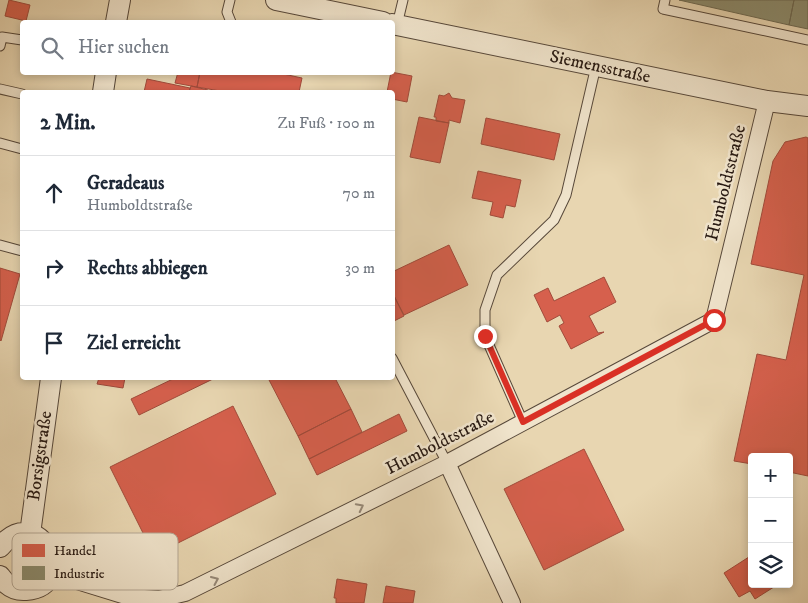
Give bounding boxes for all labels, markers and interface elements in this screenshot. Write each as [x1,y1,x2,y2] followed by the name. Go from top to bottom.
[20,20,395,75] search box
[38,34,66,62] icon: search
[78,36,169,59] text: Hier suchen
[548,46,652,88] street label: Siemensstraße
[40,110,95,136] text: 2 Min.
[278,113,375,133] text: Zu Fuß · 100 m
[701,123,751,243] street label: Humboldtstraße
[87,172,164,195] text: Geradeaus
[40,179,68,207] icon: ahead
[343,183,375,203] text: 70 m
[87,195,193,215] text: Humboldtstraße
[40,254,68,282] icon: right
[87,257,208,280] text: Rechts abbiegen
[345,258,375,278] text: 30 m
[703,309,726,332] route start
[474,325,497,348] route end
[40,329,68,357] icon: arrive
[87,332,181,355] text: Ziel erreicht
[382,406,498,480] street label: Humboldtstraße
[23,410,57,502] street label: Borsigstraße
[748,453,793,588] map controls
[748,453,793,498] button: +
[748,498,793,543] button: −
[355,503,364,513] one-way arrow
[12,533,178,590] legend
[54,542,97,560] text: Handel
[748,543,793,588] button: layers
[54,565,105,583] text: Industrie
[210,576,219,587] one-way arrow

